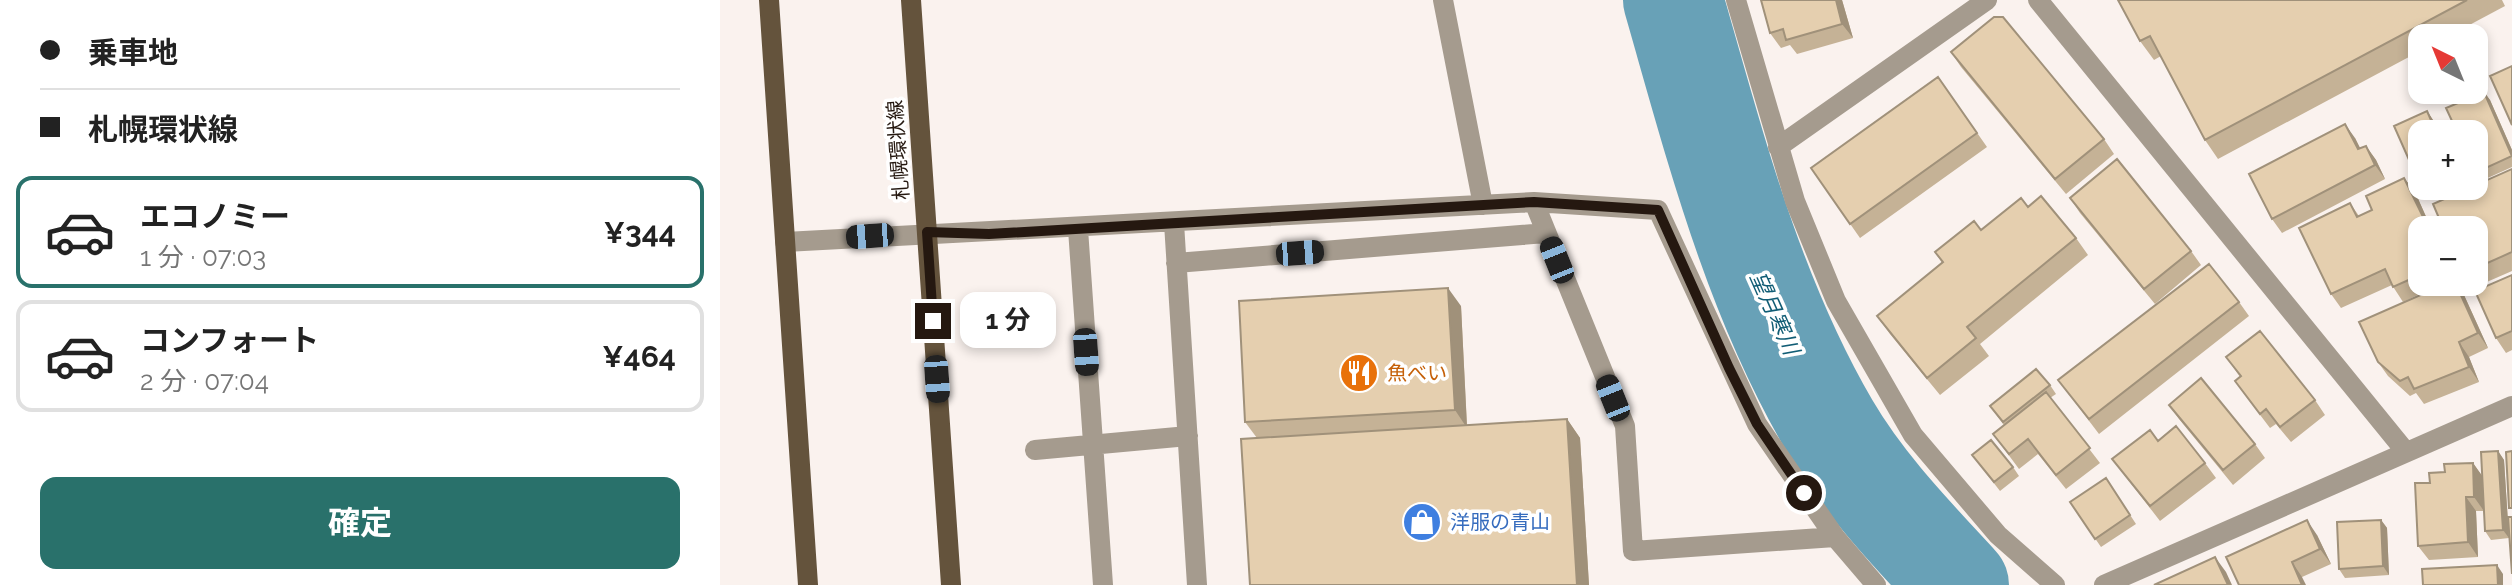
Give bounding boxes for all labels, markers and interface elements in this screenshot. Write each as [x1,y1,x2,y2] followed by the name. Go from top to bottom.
[2408,24,2488,104] north arrow
[2408,24,2488,296] map controls
[88,35,178,70] text: 乗車地
[883,99,913,201] street label: 札幌環状線
[88,112,238,147] text: 札幌環状線
[2408,120,2488,200] button: +
[44,196,116,268] icon: car
[140,199,290,234] text: エコノミー
[604,215,676,250] text: ¥344
[2408,216,2488,296] button: −
[845,222,895,250] car
[1537,233,1577,287] car
[1275,239,1325,267] car
[140,242,266,272] text: 1 分 · 07:03
[1745,268,1806,360] water label: 望月寒川
[961,293,1057,349] callout: 1 分
[915,303,951,339] route end
[985,305,1031,335] text: 1 分
[44,320,116,392] icon: car
[140,323,319,358] text: コンフォート
[1072,327,1100,377] car
[602,339,676,374] text: ¥464
[1338,352,1380,394] restaurant icon: 魚べい
[923,354,951,404] car
[1387,361,1447,385] place label: 魚べい
[140,366,269,396] text: 2 分 · 07:04
[1593,371,1633,425] car
[1786,475,1822,511] route start
[40,477,680,569] button: 確定
[1401,501,1443,543] shop icon: 洋服の青山
[1450,510,1550,534] place label: 洋服の青山

